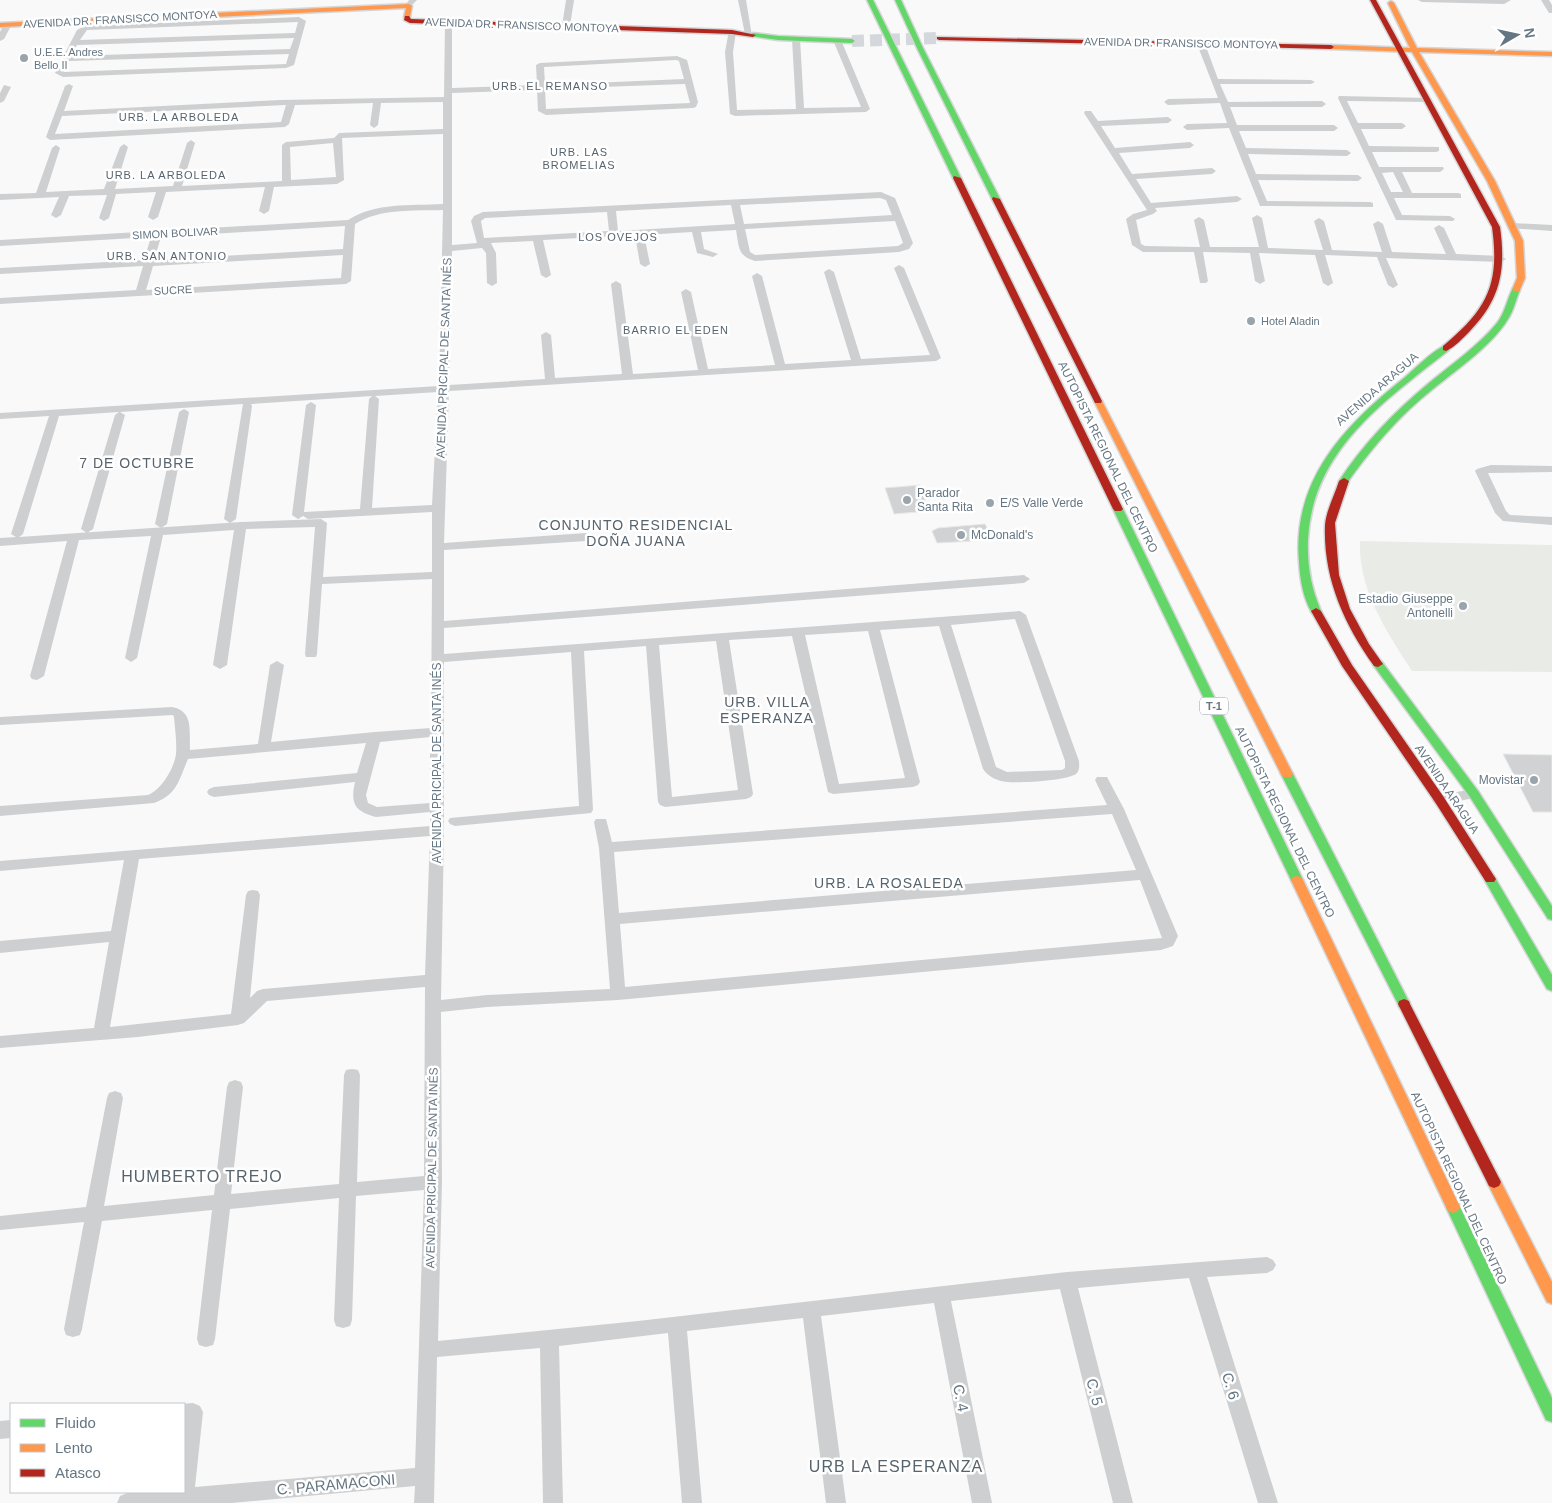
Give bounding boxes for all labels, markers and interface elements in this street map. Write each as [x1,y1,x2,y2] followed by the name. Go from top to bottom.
[23,8,218,30] street label: AVENIDA DR. FRANSISCO MONTOYA
[1492,10,1542,60] north arrow
[425,16,620,34] street label: AVENIDA DR. FRANSISCO MONTOYA
[1521,27,1539,39] text: N
[1084,35,1279,51] street label: AVENIDA DR. FRANSISCO MONTOYA
[34,46,104,71] place label: U.E.E. Andres Bello II
[18,52,30,64] marker: U.E.E. Andres Bello II
[492,80,608,92] district label: URB. EL REMANSO
[119,111,239,123] district label: URB. LA ARBOLEDA
[542,146,616,171] district label: URB. LAS BROMELIAS
[106,169,226,181] district label: URB. LA ARBOLEDA
[132,225,218,241] street label: SIMON BOLIVAR
[578,231,658,243] district label: LOS OVEJOS
[107,250,227,262] district label: URB. SAN ANTONIO
[432,257,455,459] street label: AVENIDA PRICIPAL DE SANTA INÉS
[153,283,193,297] street label: SUCRE
[1245,315,1257,327] marker: Hotel Aladin
[1261,315,1320,327] place label: Hotel Aladin
[623,324,729,336] district label: BARRIO EL EDEN
[1333,349,1421,429] street label: AVENIDA ARAGUA
[1055,359,1161,555] street label: AUTOPISTA REGIONAL DEL CENTRO
[79,455,195,471] district label: 7 DE OCTUBRE
[917,486,973,514] place label: Parador Santa Rita
[901,494,913,506] marker: Parador Santa Rita
[1000,496,1083,510] place label: E/S Valle Verde
[984,497,996,509] marker: E/S Valle Verde
[539,517,733,549] district label: CONJUNTO RESIDENCIAL DOÑA JUANA
[971,528,1033,542] place label: McDonald's
[955,529,967,541] marker: McDonald's
[1358,592,1453,620] place label: Estadio Giuseppe Antonelli
[1457,600,1469,612] marker: Estadio Giuseppe Antonelli
[429,663,444,863] street label: AVENIDA PRICIPAL DE SANTA INÉS
[720,694,814,726] district label: URB. VILLA ESPERANZA
[1200,698,1228,714] road number: T-1
[1232,724,1338,920] street label: AUTOPISTA REGIONAL DEL CENTRO
[1412,742,1482,836] street label: AVENIDA ARAGUA
[1479,773,1524,787] place label: Movistar
[1528,774,1540,786] marker: Movistar
[814,875,964,891] district label: URB. LA ROSALEDA
[422,1067,441,1269] street label: AVENIDA PRICIPAL DE SANTA INÉS
[1408,1089,1510,1287] street label: AUTOPISTA REGIONAL DEL CENTRO
[121,1168,283,1185] district label: HUMBERTO TREJO
[1219,1370,1243,1402] street label: C. 6
[1083,1377,1107,1407] street label: C. 5
[950,1383,972,1413] street label: C. 4
[10,1403,185,1493] legend
[55,1414,96,1431] text: Fluido
[55,1439,93,1456] text: Lento
[809,1458,983,1475] district label: URB LA ESPERANZA
[55,1464,101,1481] text: Atasco
[276,1470,396,1498] street label: C. PARAMACONI

